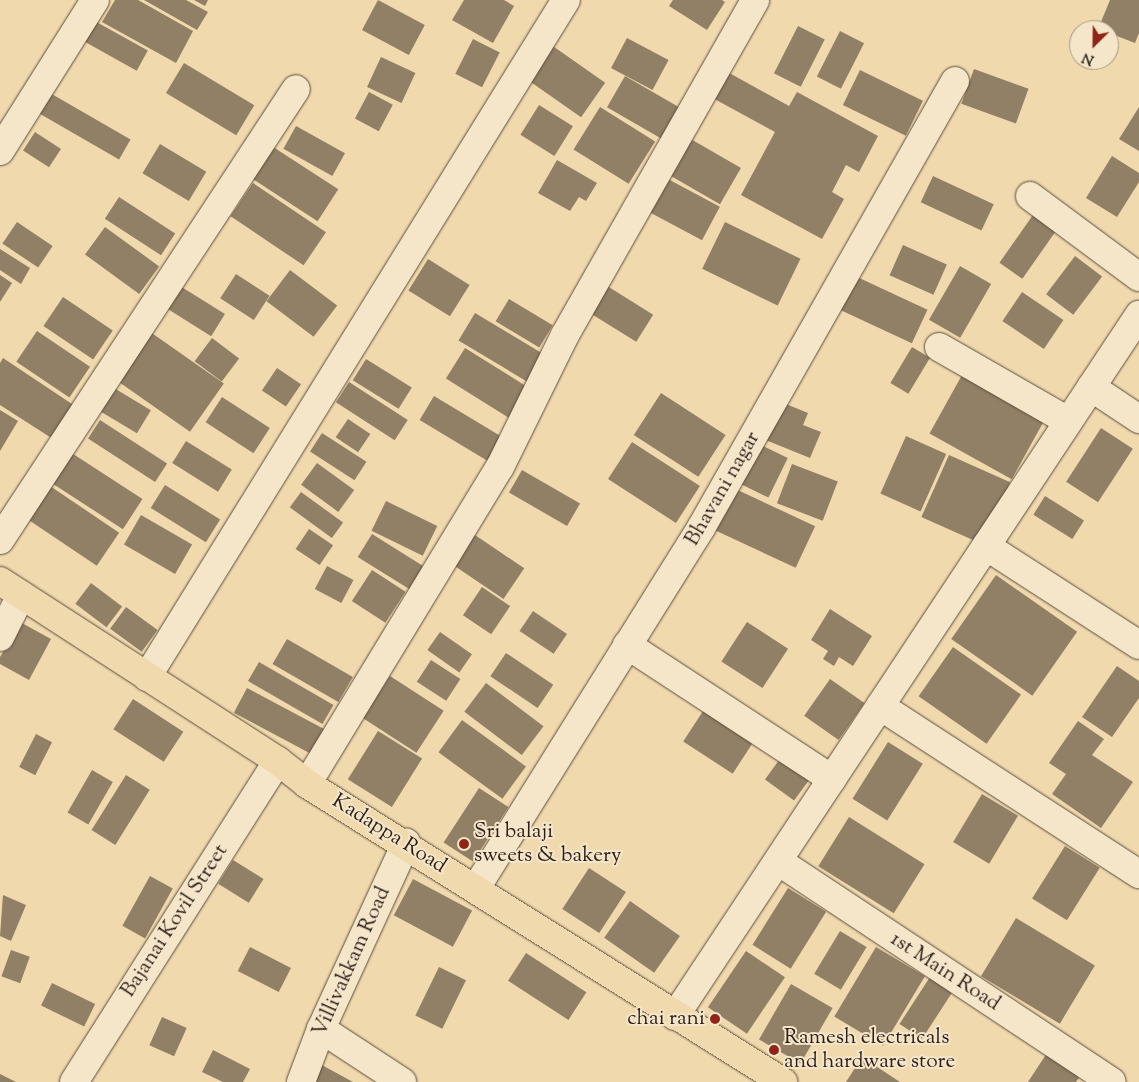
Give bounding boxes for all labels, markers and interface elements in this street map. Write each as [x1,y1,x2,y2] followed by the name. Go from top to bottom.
[1069,20,1119,70] north arrow
[1079,46,1098,69] text: N
[680,427,766,551] street label: Bhavani nagar
[327,789,451,879] street label: Kadappa Road
[474,819,621,869] place label: Sri balaji sweets & bakery
[458,838,470,850] marker: Sri balaji sweets & bakery
[116,840,234,1002] street label: Bajanai Kovil Street
[308,883,396,1041] street label: Villivakkam Road
[885,927,1005,1017] street label: 1st Main Road
[627,1006,705,1032] place label: chai rani
[709,1013,721,1025] marker: chai rani
[784,1025,955,1075] place label: Ramesh electricals and hardware store
[768,1044,780,1056] marker: Ramesh electricals and hardware store

